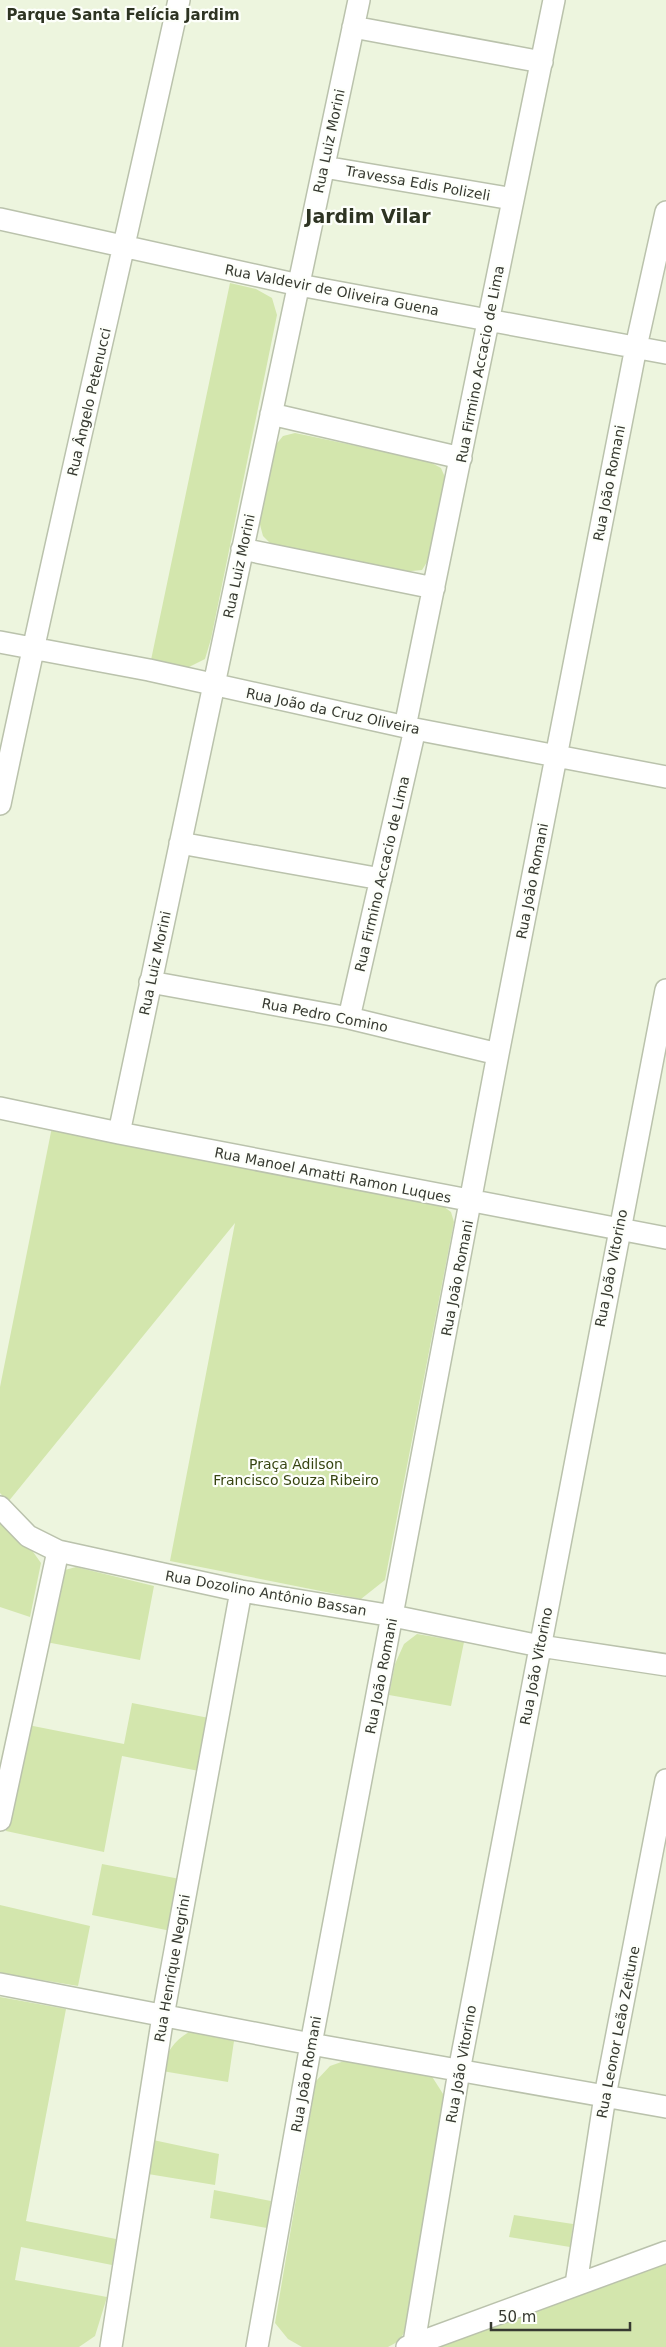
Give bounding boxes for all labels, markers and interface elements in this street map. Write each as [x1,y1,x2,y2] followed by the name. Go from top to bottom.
[6,6,240,24] district label: Parque Santa Felícia Jardim
[310,87,348,195] street label: Rua Luiz Morini
[343,162,492,204] street label: Travessa Edis Polizeli
[303,205,431,227] district label: Jardim Vilar
[223,261,441,319] street label: Rua Valdevir de Oliveira Guena
[453,264,507,464] street label: Rua Firmino Accacio de Lima
[63,326,114,478] street label: Rua Ângelo Petenucci
[590,424,628,542] street label: Rua João Romani
[220,512,258,620] street label: Rua Luiz Morini
[245,685,421,737] street label: Rua João da Cruz Oliveira
[352,774,412,974] street label: Rua Firmino Accacio de Lima
[513,822,551,940] street label: Rua João Romani
[136,909,174,1017] street label: Rua Luiz Morini
[261,995,389,1035] street label: Rua Pedro Comino
[213,1144,453,1206] street label: Rua Manoel Amatti Ramon Luques
[592,1208,630,1328] street label: Rua João Vitorino
[438,1219,476,1337] street label: Rua João Romani
[213,1456,379,1488] park label: Praça Adilson Francisco Souza Ribeiro
[164,1567,368,1619] street label: Rua Dozolino Antônio Bassan
[517,1606,555,1726] street label: Rua João Vitorino
[362,1617,400,1735] street label: Rua João Romani
[151,1893,193,2043] street label: Rua Henrique Negrini
[593,1945,643,2119] street label: Rua Leonor Leão Zeitune
[443,2004,479,2124] street label: Rua João Vitorino
[288,2015,324,2133] street label: Rua João Romani
[491,2300,630,2332] scale bar
[498,2308,536,2326] text: 50 m

